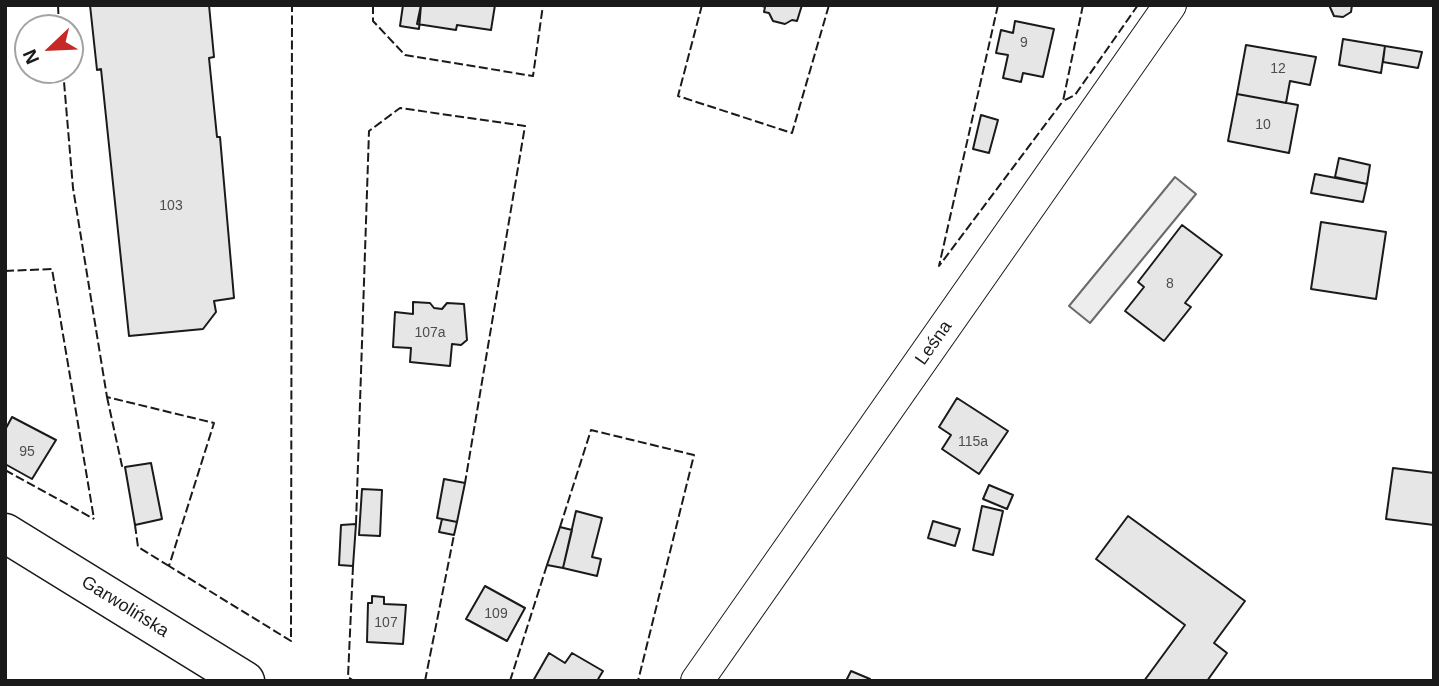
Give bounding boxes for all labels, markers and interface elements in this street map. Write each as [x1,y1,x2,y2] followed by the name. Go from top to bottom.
[14,14,84,84] north arrow
[1020,35,1028,51] house number: 9
[19,46,43,67] text: N
[1270,61,1286,77] house number: 12
[1255,117,1271,133] house number: 10
[159,198,183,214] house number: 103
[1166,276,1174,292] house number: 8
[911,317,957,369] street label: Leśna
[414,325,446,341] house number: 107a
[958,434,988,450] house number: 115a
[19,444,35,460] house number: 95
[77,572,173,642] street label: Garwolińska
[484,606,508,622] house number: 109
[374,615,398,631] house number: 107

